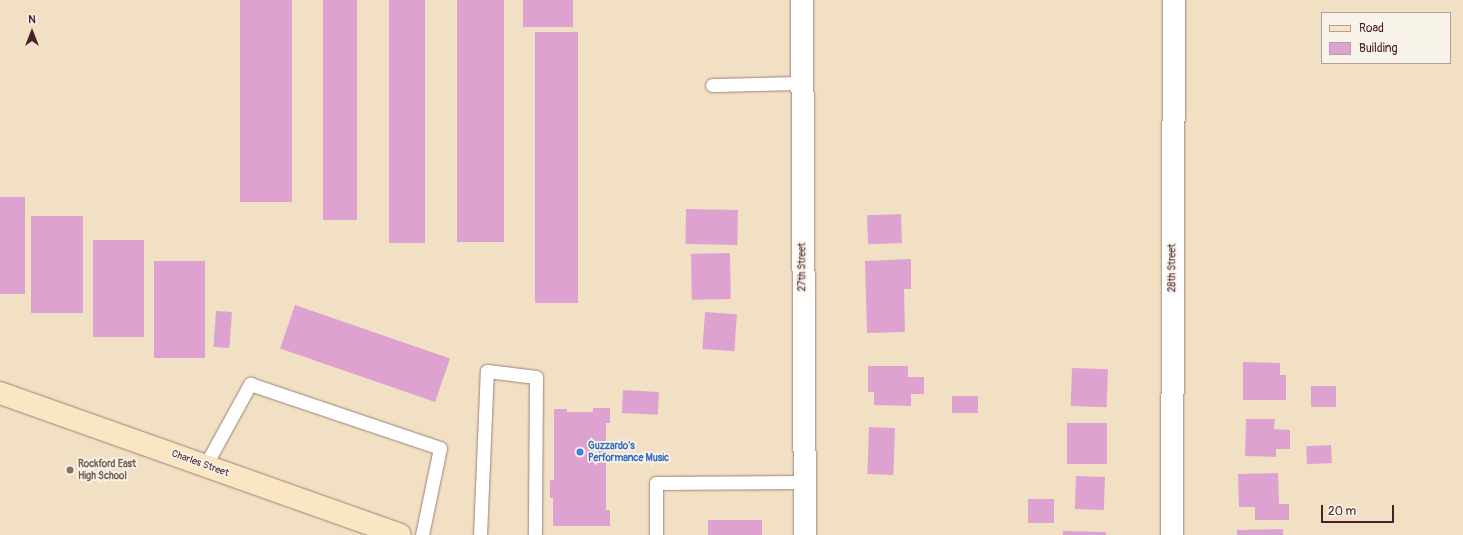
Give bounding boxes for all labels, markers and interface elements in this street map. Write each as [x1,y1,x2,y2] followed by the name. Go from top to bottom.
[12,12,52,52] north arrow
[1321,12,1451,64] legend
[28,13,36,26] text: N
[1359,21,1384,36] text: Road
[1359,41,1398,56] text: Building
[797,243,809,291] street label: 27th Street
[1167,244,1179,292] street label: 28th Street
[588,440,669,464] place label: Guzzardo's Performance Music
[575,447,585,457] marker: Guzzardo's Performance Music
[170,448,230,480] street label: Charles Street
[78,458,136,482] place label: Rockford East High School
[65,465,75,475] marker: Rockford East High School
[1323,497,1396,523] scale bar
[1328,504,1356,519] text: 20 m

